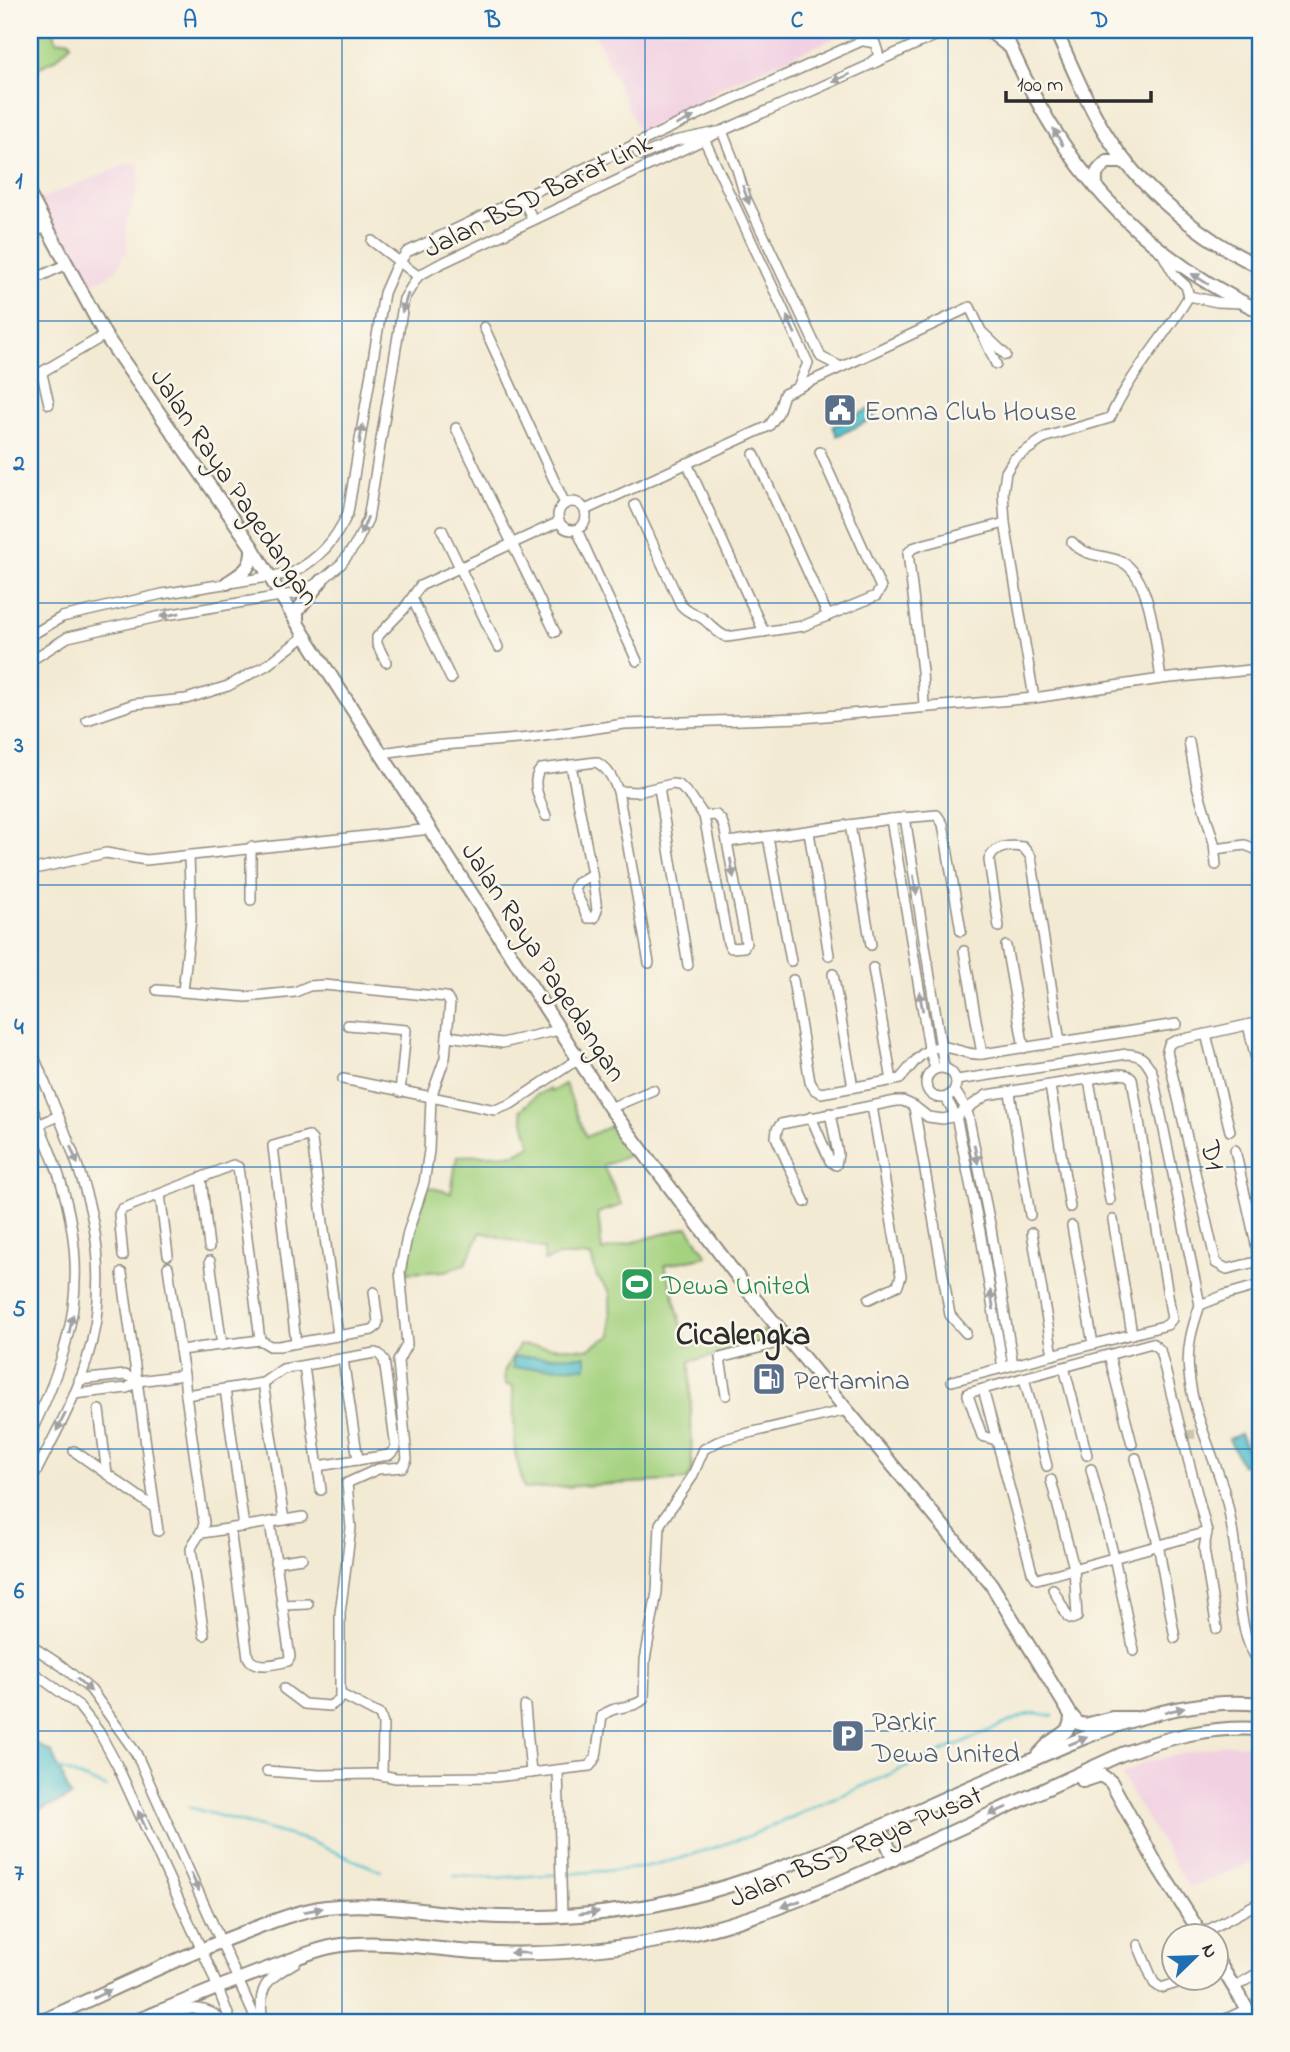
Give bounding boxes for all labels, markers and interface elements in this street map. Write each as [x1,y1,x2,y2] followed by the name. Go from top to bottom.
[183,5,197,38] text: A
[484,5,501,38] text: B
[791,5,804,38] text: C
[1091,5,1108,38] text: D
[1006,60,1152,104] scale bar
[1017,71,1063,101] text: 100 m
[830,73,851,84] one-way arrow
[674,115,695,126] one-way arrow
[417,124,660,270] street label: Jalan BSD Barat Link
[1052,127,1064,147] one-way arrow
[15,166,23,199] text: 1
[740,184,751,205] one-way arrow
[1190,273,1210,286] one-way arrow
[399,292,410,313] one-way arrow
[785,315,797,335] one-way arrow
[138,361,328,615] street label: Jalan Raya Pagedangan
[821,391,859,429] public building icon: Eonna Club House
[864,393,1077,434] place label: Eonna Club House
[356,423,367,445] one-way arrow
[12,448,25,481] text: 2
[359,515,370,536] one-way arrow
[159,609,181,620] one-way arrow
[13,730,24,763] text: 3
[449,835,635,1091] street label: Jalan Raya Pagedangan
[727,857,738,879] one-way arrow
[910,874,921,896] one-way arrow
[915,990,926,1012] one-way arrow
[14,1012,24,1045] text: 4
[1187,1136,1234,1175] street label: D1
[970,1143,981,1165] one-way arrow
[68,1145,79,1166] one-way arrow
[618,1265,656,1303] sports icon: Dewa United
[661,1267,810,1308] place label: Dewa United
[986,1289,997,1311] one-way arrow
[12,1294,26,1327] text: 5
[65,1313,76,1335] one-way arrow
[676,1313,810,1361] district label: Cicalengka
[750,1360,788,1398] fuel station icon: Pertamina
[794,1362,910,1403] place label: Pertamina
[55,1412,66,1432] one-way arrow
[14,1576,25,1609] text: 6
[76,1677,93,1692] one-way arrow
[871,1703,1020,1776] place label: Parkir Dewa United
[1164,1705,1186,1716] one-way arrow
[829,1717,867,1755] parking icon: Parkir Dewa United
[1068,1735,1089,1746] one-way arrow
[723,1776,989,1920] street label: Jalan BSD Raya Pusat
[988,1806,1009,1817] one-way arrow
[136,1810,148,1830] one-way arrow
[14,1858,24,1891] text: 7
[189,1872,201,1892] one-way arrow
[780,1899,801,1910] one-way arrow
[302,1904,324,1915] one-way arrow
[578,1907,600,1918] one-way arrow
[1160,1923,1230,1993] north arrow
[1193,1940,1223,1963] text: N
[509,1948,531,1959] one-way arrow
[92,1988,113,1999] one-way arrow

